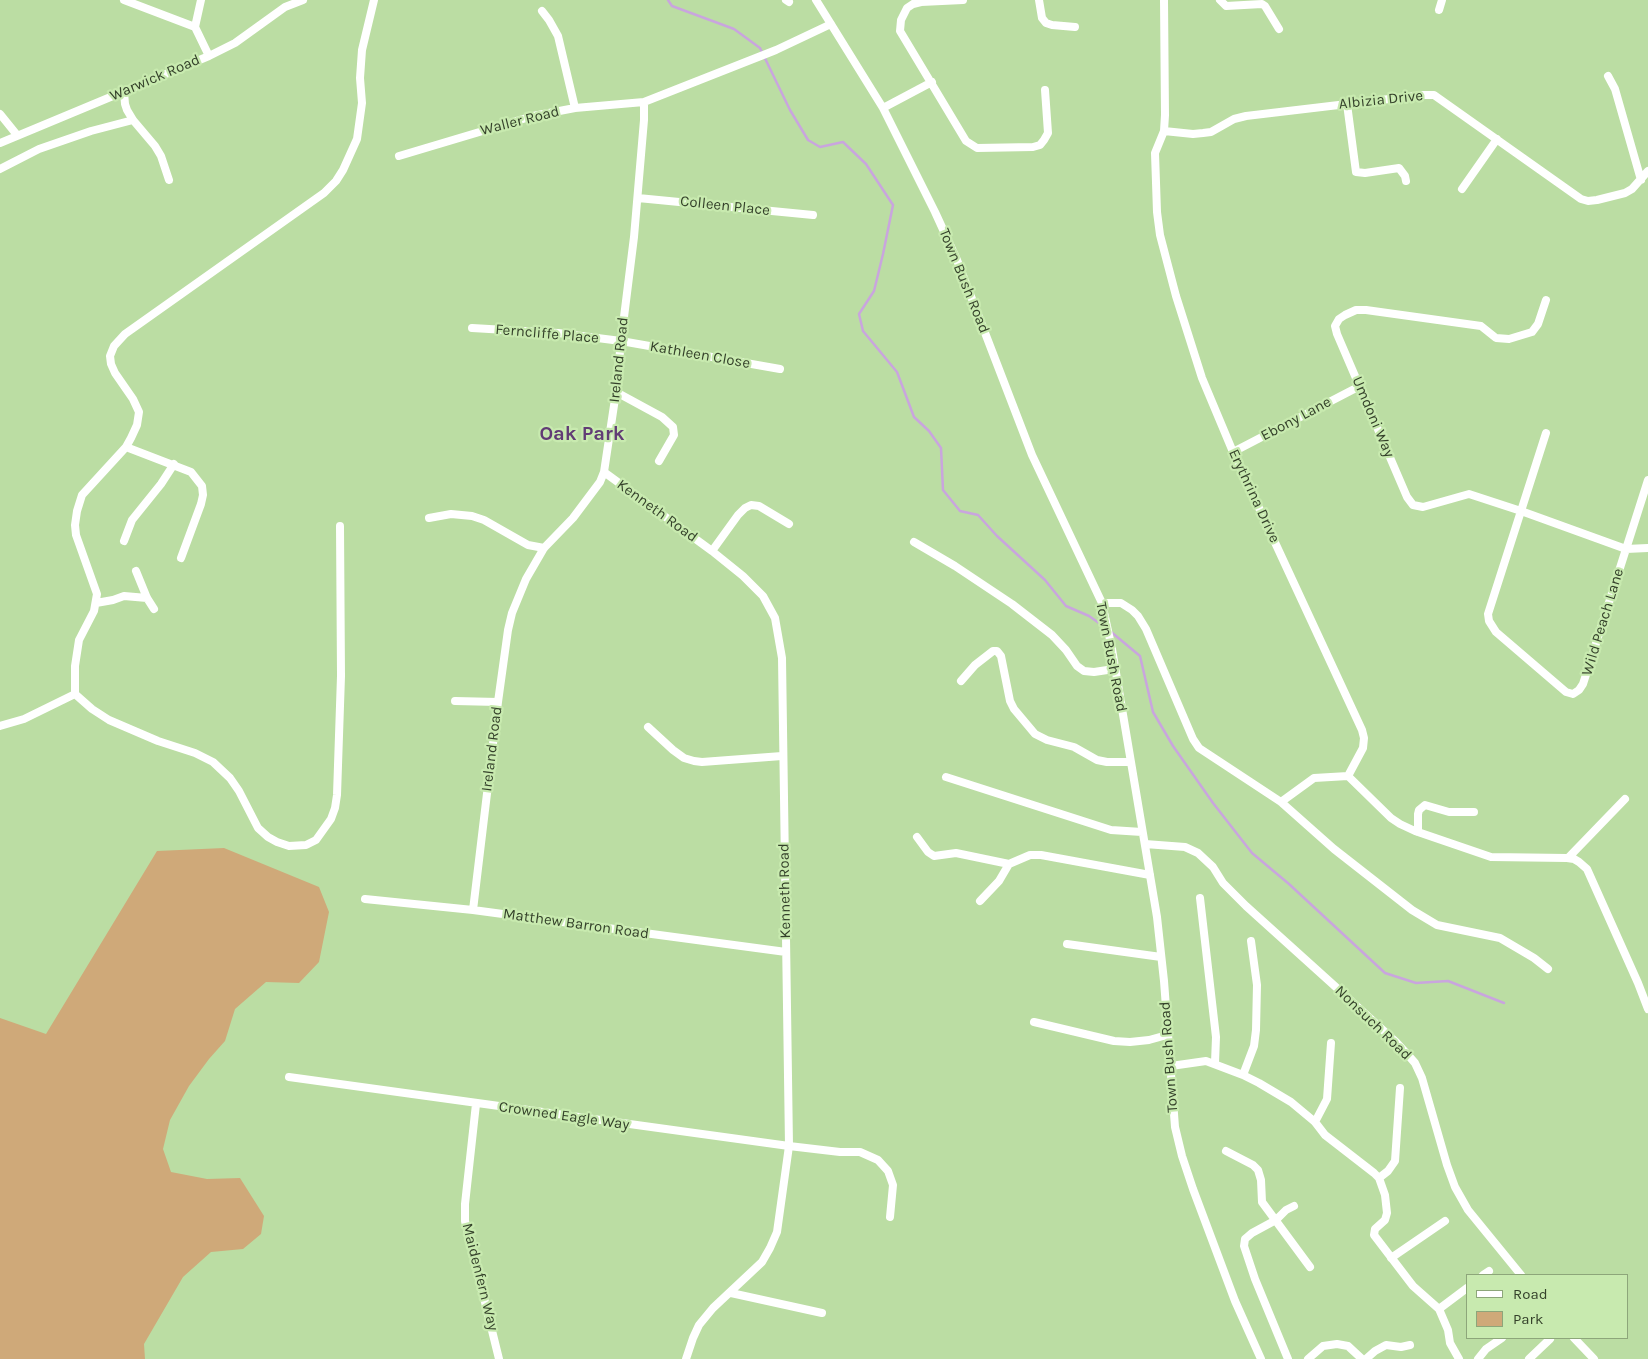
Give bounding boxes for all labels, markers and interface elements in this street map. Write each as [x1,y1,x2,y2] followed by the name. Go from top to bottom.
[107,51,203,105] street label: Warwick Road
[1338,87,1424,113] street label: Albizia Drive
[479,102,561,140] street label: Waller Road
[679,192,771,220] street label: Colleen Place
[935,226,993,336] street label: Town Bush Road
[606,316,632,404] street label: Ireland Road
[495,321,599,347] street label: Ferncliffe Place
[648,337,752,373] street label: Kathleen Close
[1348,374,1398,460] street label: Umdoni Way
[1258,393,1334,445] street label: Ebony Lane
[539,422,625,446] district label: Oak Park
[1224,446,1284,546] street label: Erythrina Drive
[613,476,701,546] street label: Kenneth Road
[1578,566,1628,678] street label: Wild Peach Lane
[1092,601,1130,713] street label: Town Bush Road
[478,705,506,793] street label: Ireland Road
[775,843,795,939] street label: Kenneth Road
[502,905,650,943] street label: Matthew Barron Road
[1331,982,1415,1064] street label: Nonsuch Road
[1156,1001,1182,1113] street label: Town Bush Road
[498,1098,630,1134] street label: Crowned Eagle Way
[458,1221,502,1333] street label: Maidenfern Way
[1466,1274,1628,1339] legend
[1513,1285,1548,1303] text: Road
[1513,1310,1543,1328] text: Park

